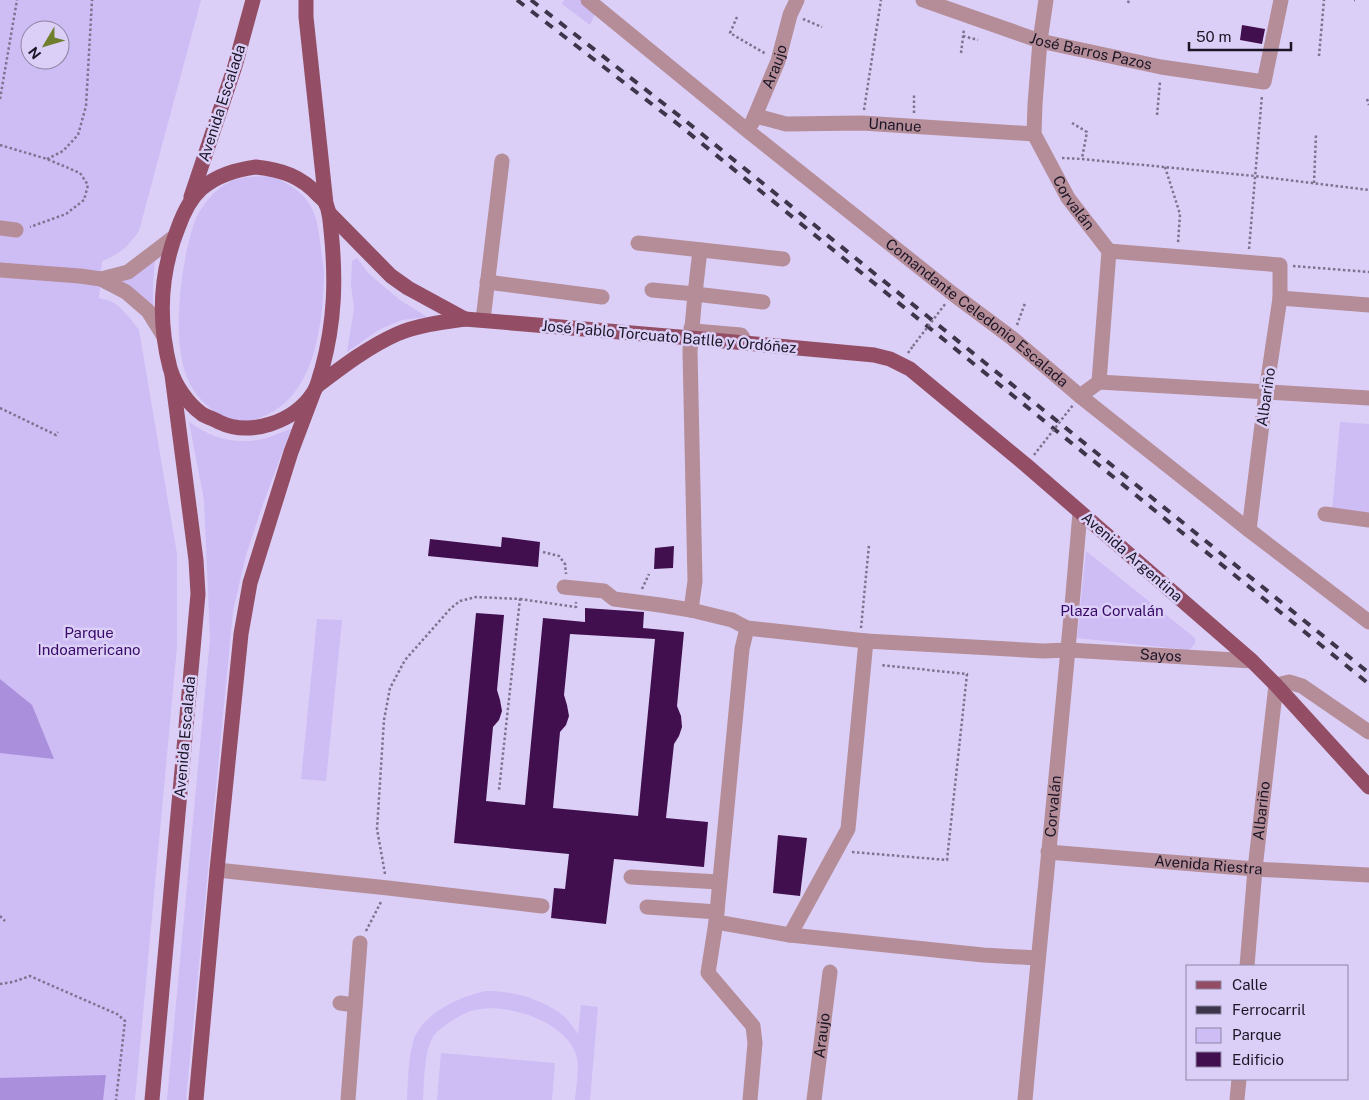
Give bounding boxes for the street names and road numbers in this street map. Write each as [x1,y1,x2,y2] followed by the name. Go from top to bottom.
[1028,29,1154,73] street label: José Barros Pazos
[195,42,248,164] street label: Avenida Escalada
[758,43,790,91] street label: Araujo
[868,114,922,135] street label: Unanue
[1050,172,1098,233] street label: Corvalán
[882,235,1072,390] street label: Comandante Celedonio Escalada
[541,317,797,356] street label: José Pablo Torcuato Batlle y Ordóñez
[1253,366,1278,427] street label: Albariño
[1079,508,1186,605] street label: Avenida Argentina
[1139,645,1182,665] street label: Sayos
[171,675,198,798] street label: Avenida Escalada
[1041,775,1064,838] street label: Corvalán
[1249,780,1273,841] street label: Albariño
[1154,852,1263,877] street label: Avenida Riestra
[810,1012,833,1059] street label: Araujo

